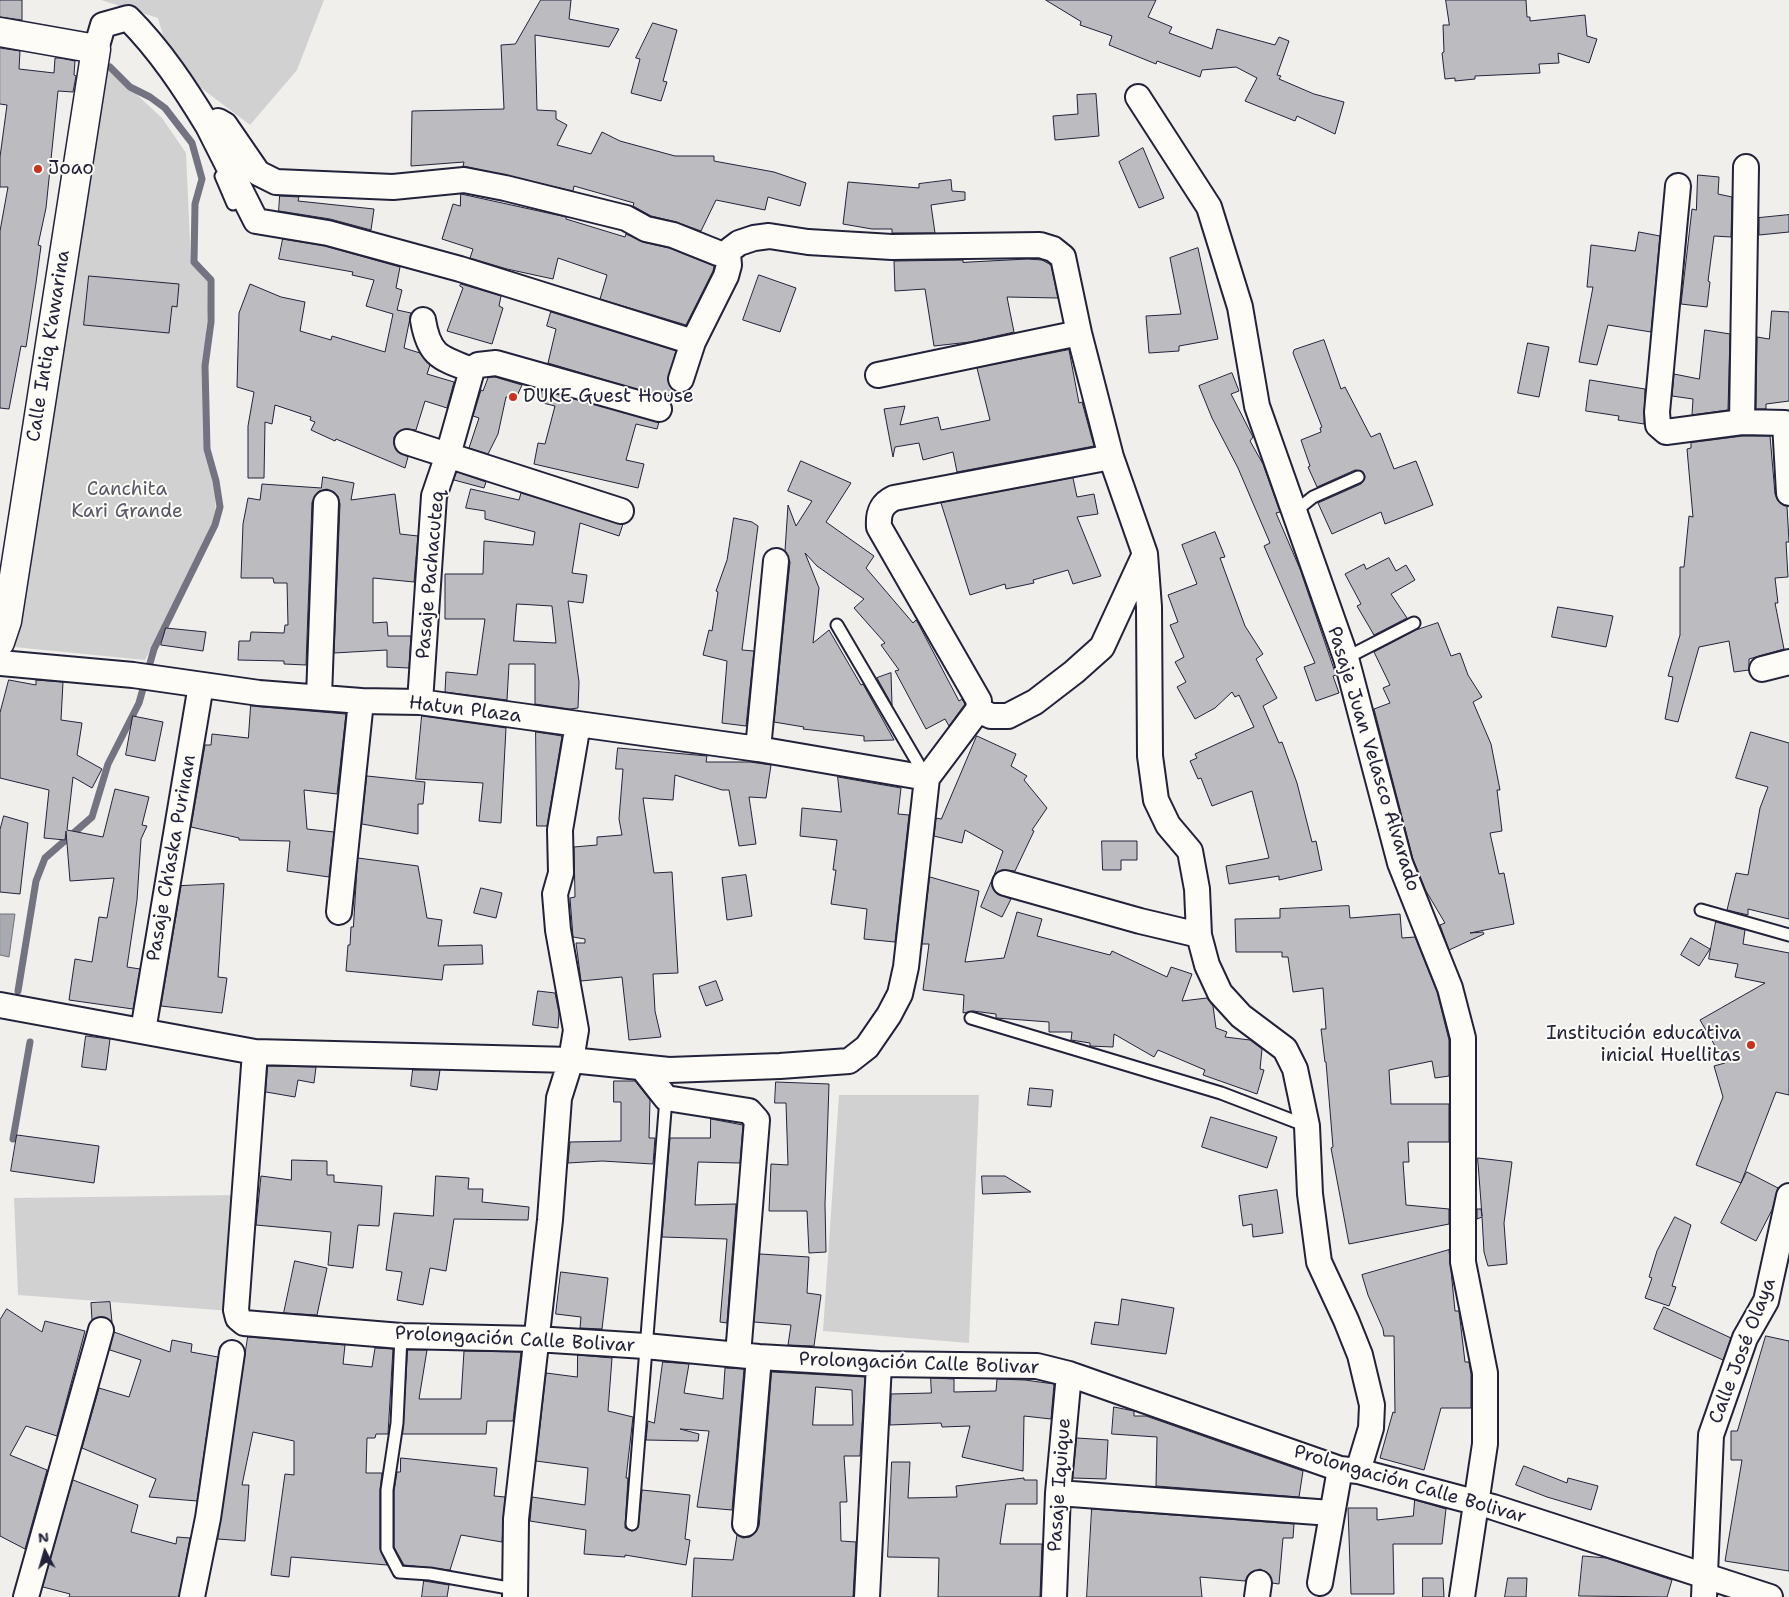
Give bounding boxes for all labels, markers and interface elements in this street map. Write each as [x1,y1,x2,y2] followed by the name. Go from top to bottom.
[48,158,94,180] place label: Joao
[32,163,44,175] marker: Joao
[23,248,75,444] street label: Calle Intiq K'awarina
[523,386,694,408] place label: DUKE Guest House
[507,391,519,403] marker: DUKE Guest House
[71,479,183,523] park label: Canchita Kari Grande
[412,490,450,660] street label: Pasaje Pachacuteq
[1322,624,1424,894] street label: Pasaje Juan Velasco Alvarado
[407,692,523,728] street label: Hatun Plaza
[143,753,201,963] street label: Pasaje Ch'aska Purinan
[1546,1023,1741,1067] place label: Institución educativa inicial Huellitas
[1745,1039,1757,1051] marker: Institución educativa inicial Huellitas
[1705,1275,1781,1427] street label: Calle José Olaya
[394,1322,636,1358] street label: Prolongación Calle Bolivar
[798,1348,1040,1380] street label: Prolongación Calle Bolivar
[1044,1417,1076,1553] street label: Pasaje Iquique
[1291,1441,1529,1529] street label: Prolongación Calle Bolivar
[20,1527,70,1577] north arrow
[37,1528,50,1547] text: N

